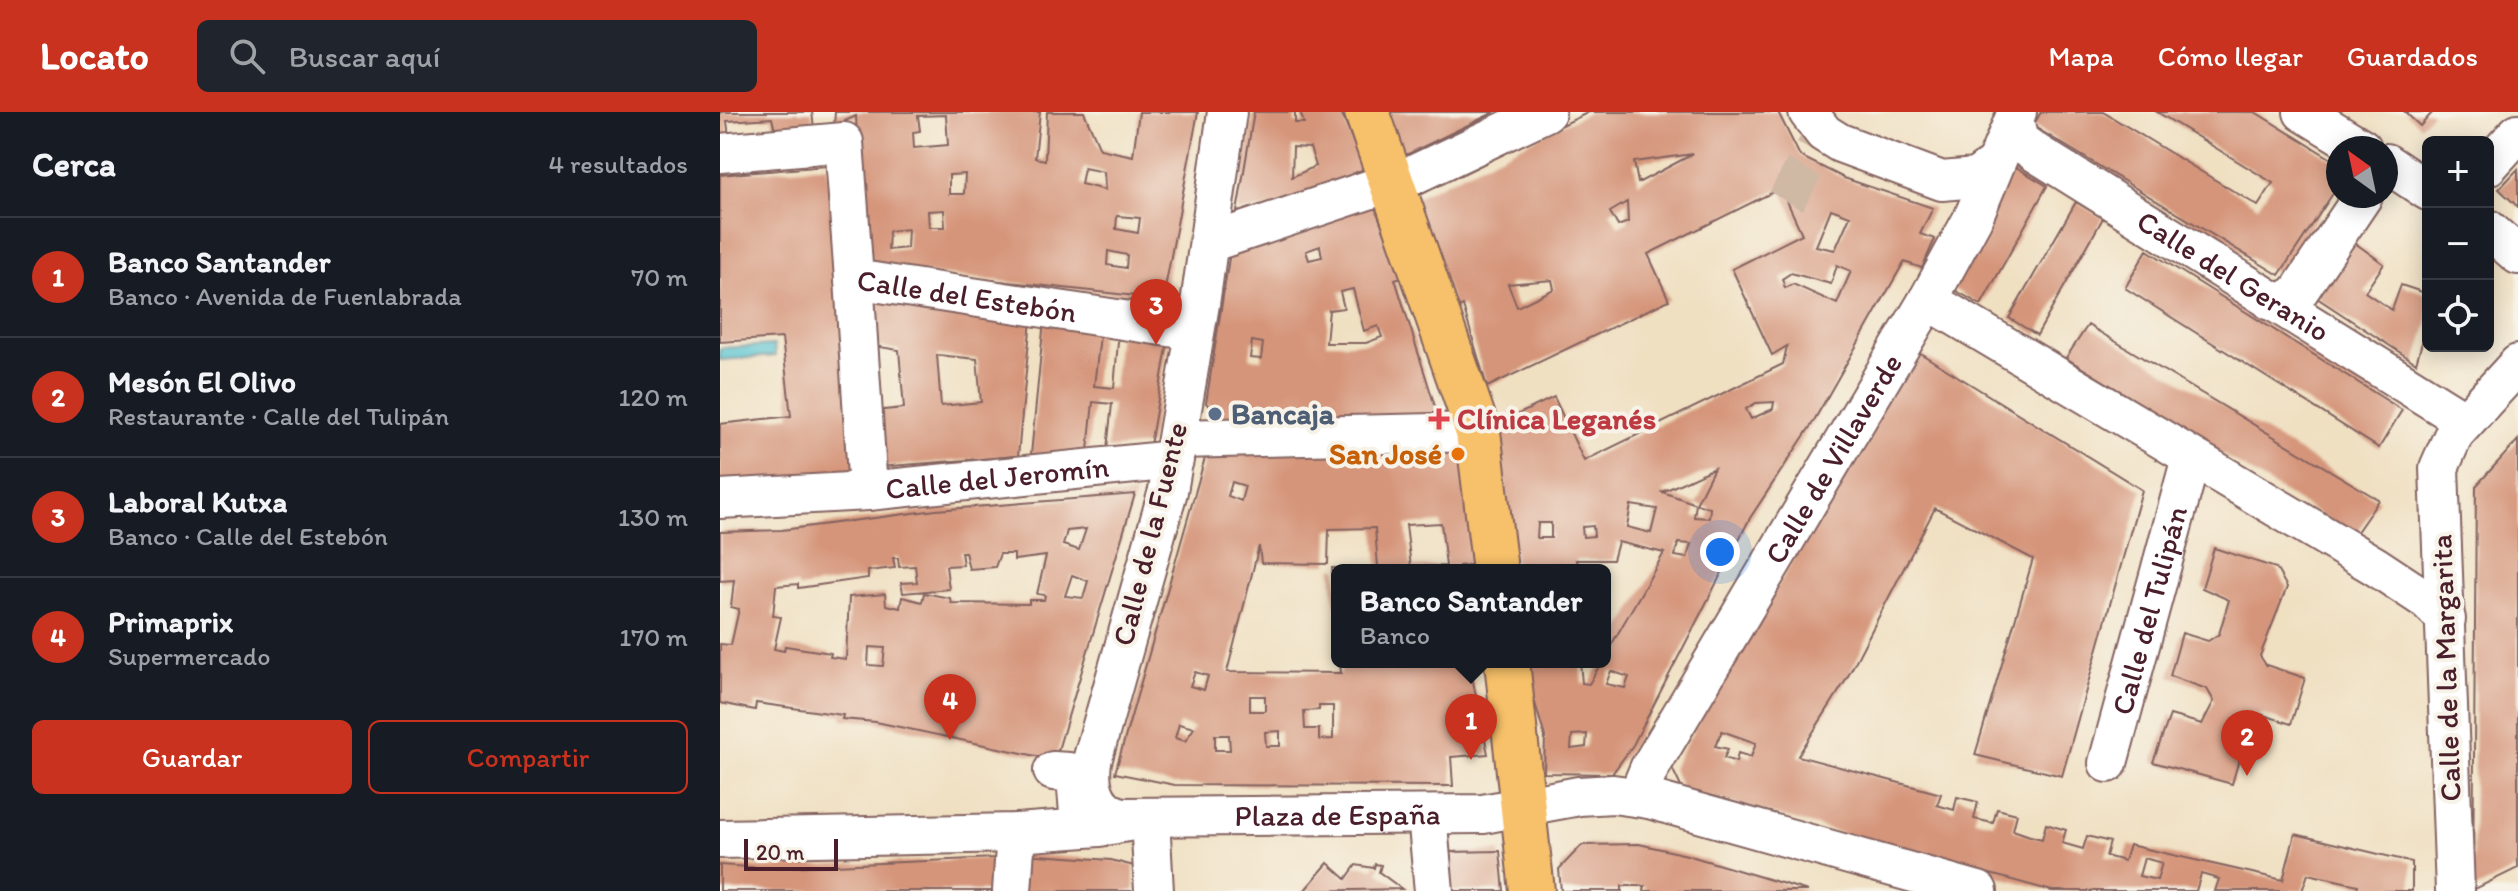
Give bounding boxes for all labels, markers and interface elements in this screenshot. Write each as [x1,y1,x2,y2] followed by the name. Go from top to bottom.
[197,20,757,92] search box
[40,33,149,79] text: Locato
[225,34,269,78] icon: search
[289,38,440,75] text: Buscar aquí
[2049,39,2114,73] text: Mapa
[2158,39,2303,73] text: Cómo llegar
[2347,39,2478,73] text: Guardados
[2326,136,2398,208] north arrow
[2422,136,2494,352] map controls
[2422,136,2494,208] button: +
[32,144,116,185] text: Cerca
[548,148,688,180] text: 4 resultados
[2130,202,2337,350] street label: Calle del Geranio
[2422,208,2494,280] button: −
[108,243,330,280] text: Banco Santander
[52,261,64,293] text: 1
[631,261,688,293] text: 70 m
[855,261,1079,331] street label: Calle del Estebón
[1130,279,1182,345] pin: 3
[108,280,462,312] text: Banco · Avenida de Fuenlabrada
[2422,280,2494,352] button: locate
[1756,347,1910,570] street label: Calle de Villaverde
[108,363,296,400] text: Mesón El Olivo
[51,381,65,413] text: 2
[619,381,688,413] text: 120 m
[1231,395,1335,432] place label: Bancaja
[108,400,449,432] text: Restaurante · Calle del Tulipán
[1457,400,1656,437] place label: Clínica Leganés
[1206,405,1224,423] marker: Bancaja
[1428,408,1450,430] marker: Clínica Leganés
[1104,418,1195,650] street label: Calle de la Fuente
[1329,435,1442,472] place label: San José
[1449,445,1467,463] marker: San José
[884,448,1111,507] street label: Calle del Jeromín
[108,483,287,520] text: Laboral Kutxa
[51,501,65,533] text: 3
[618,501,688,533] text: 130 m
[2103,502,2195,719] street label: Calle del Tulipán
[108,520,388,552] text: Banco · Calle del Estebón
[1700,532,1740,572] your location
[2422,533,2469,802] street label: Calle de la Margarita
[1331,564,1611,668] popup
[1360,582,1582,619] text: Banco Santander
[108,603,233,640] text: Primaprix
[1360,619,1430,651] text: Banco
[50,621,66,653] text: 4
[619,621,688,653] text: 170 m
[108,640,270,672] text: Supermercado
[924,674,976,740] pin: 4
[1445,694,1497,760] pin: 1
[2221,710,2273,776] pin: 2
[32,720,352,794] button: Guardar
[368,720,688,794] button: Compartir
[1234,795,1441,834] street label: Plaza de España
[744,835,838,871] scale bar
[756,839,805,866] text: 20 m

